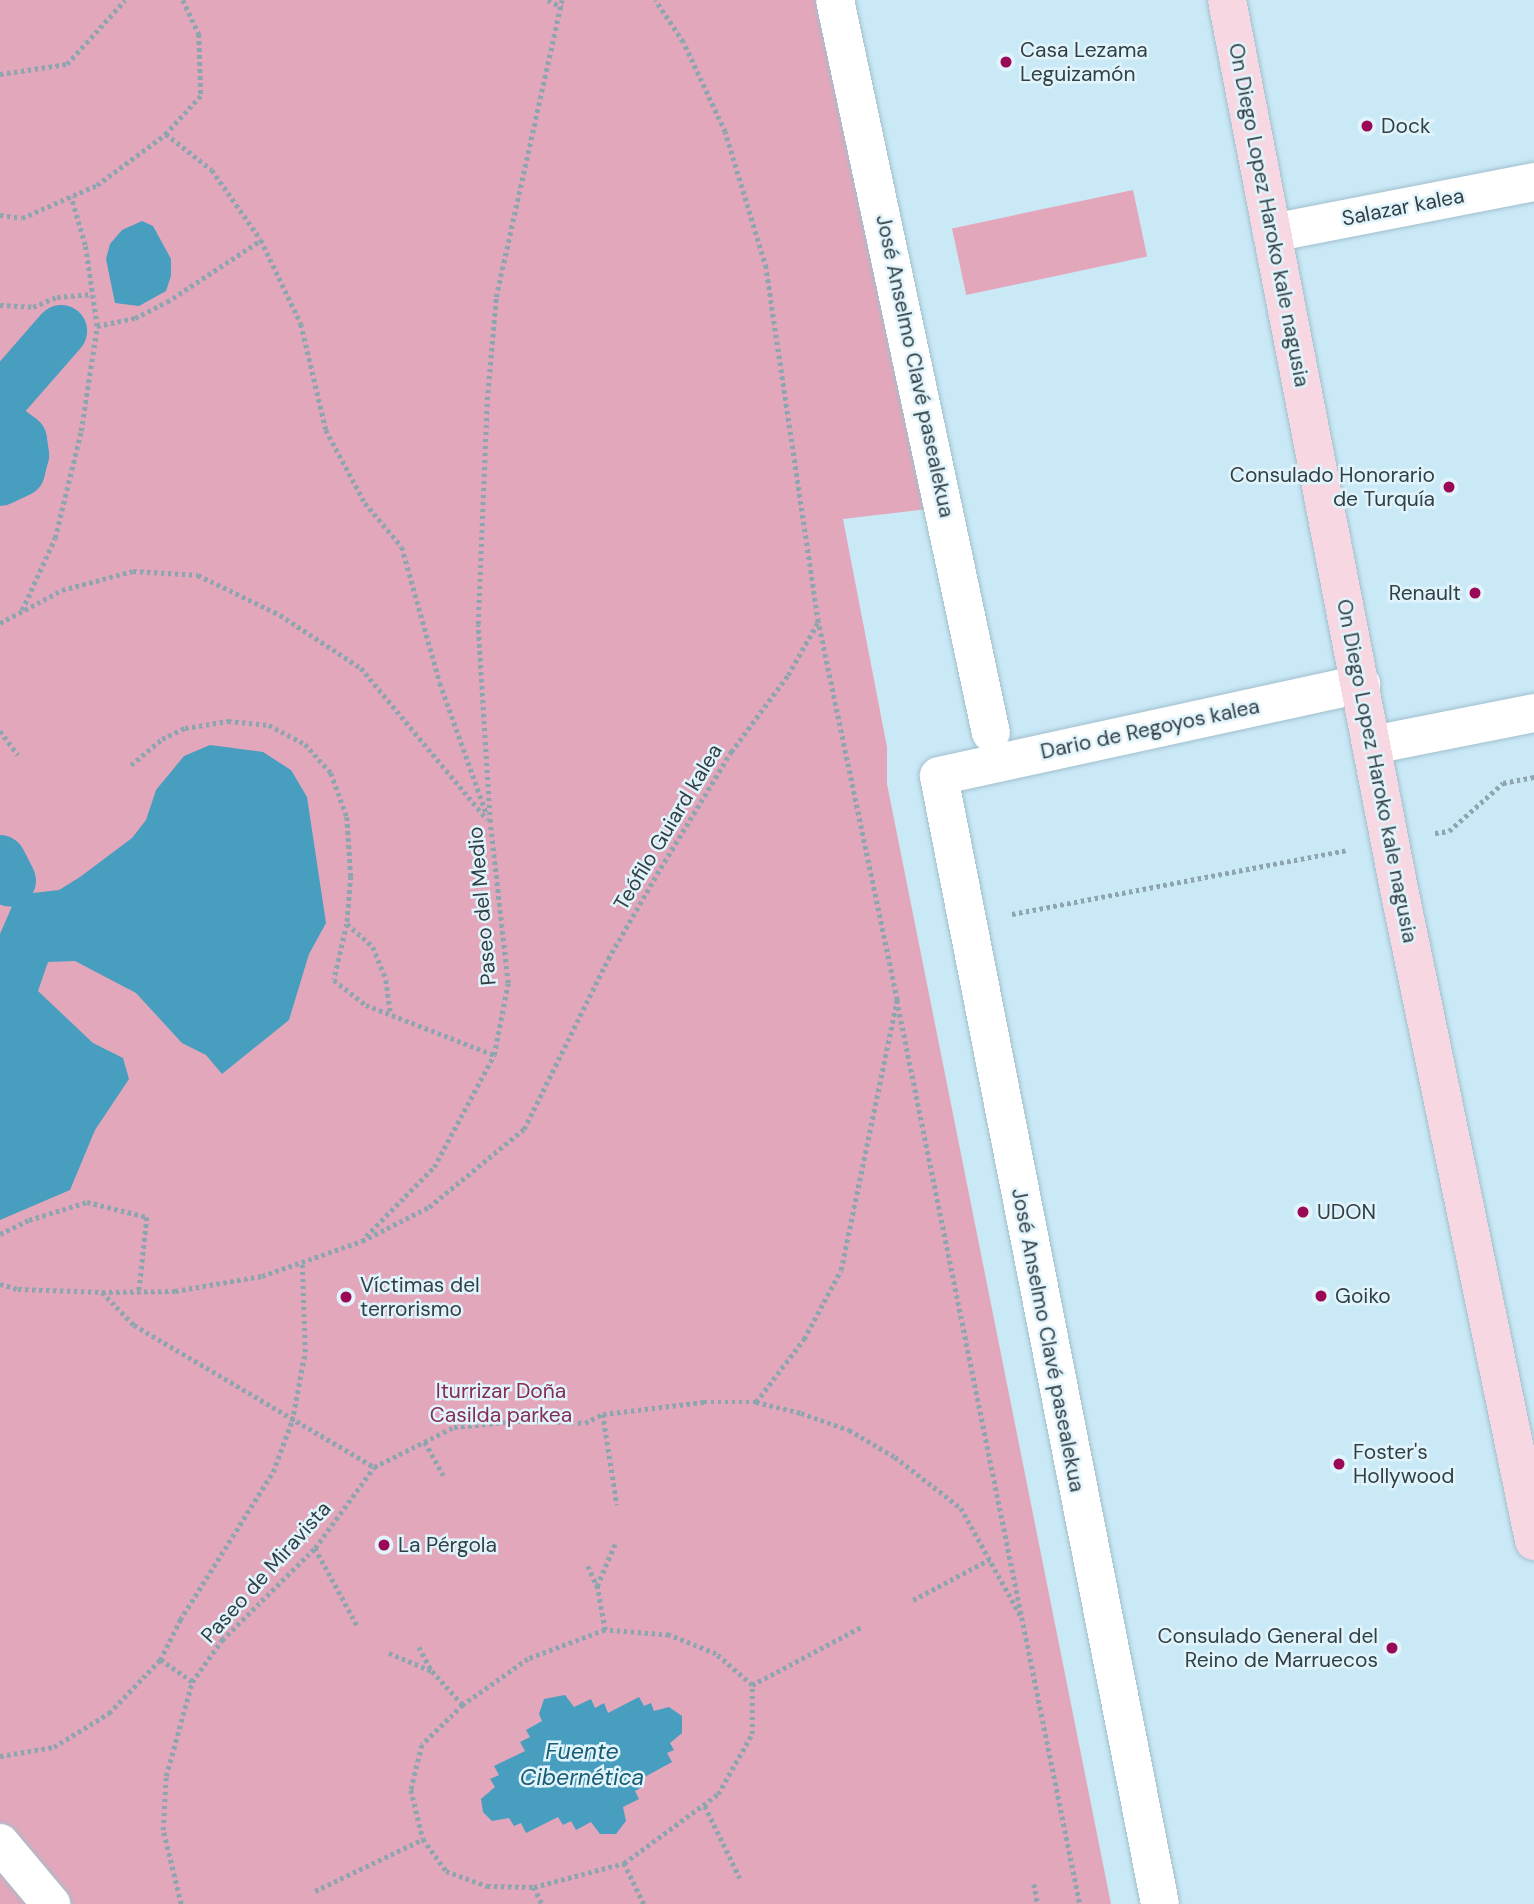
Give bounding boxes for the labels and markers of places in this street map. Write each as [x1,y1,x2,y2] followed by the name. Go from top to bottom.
[1020,37,1148,87] place label: Casa Lezama Leguizamón
[998,54,1014,70] marker: Casa Lezama Leguizamón
[1381,113,1430,139] place label: Dock
[1359,118,1375,134] marker: Dock
[1230,462,1435,512] place label: Consulado Honorario de Turquía
[1441,479,1457,495] marker: Consulado Honorario de Turquía
[1389,580,1461,606] place label: Renault
[1467,585,1483,601] marker: Renault
[1317,1199,1376,1225] place label: UDON
[1295,1204,1311,1220] marker: UDON
[360,1272,480,1322] place label: Víctimas del terrorismo
[1335,1283,1391,1309] place label: Goiko
[1313,1288,1329,1304] marker: Goiko
[338,1289,354,1305] marker: Víctimas del terrorismo
[1353,1439,1454,1489] place label: Foster's Hollywood
[1331,1456,1347,1472] marker: Foster's Hollywood
[398,1532,497,1558] place label: La Pérgola
[376,1537,392,1553] marker: La Pérgola
[1157,1623,1378,1673] place label: Consulado General del Reino de Marruecos
[1384,1640,1400,1656] marker: Consulado General del Reino de Marruecos

